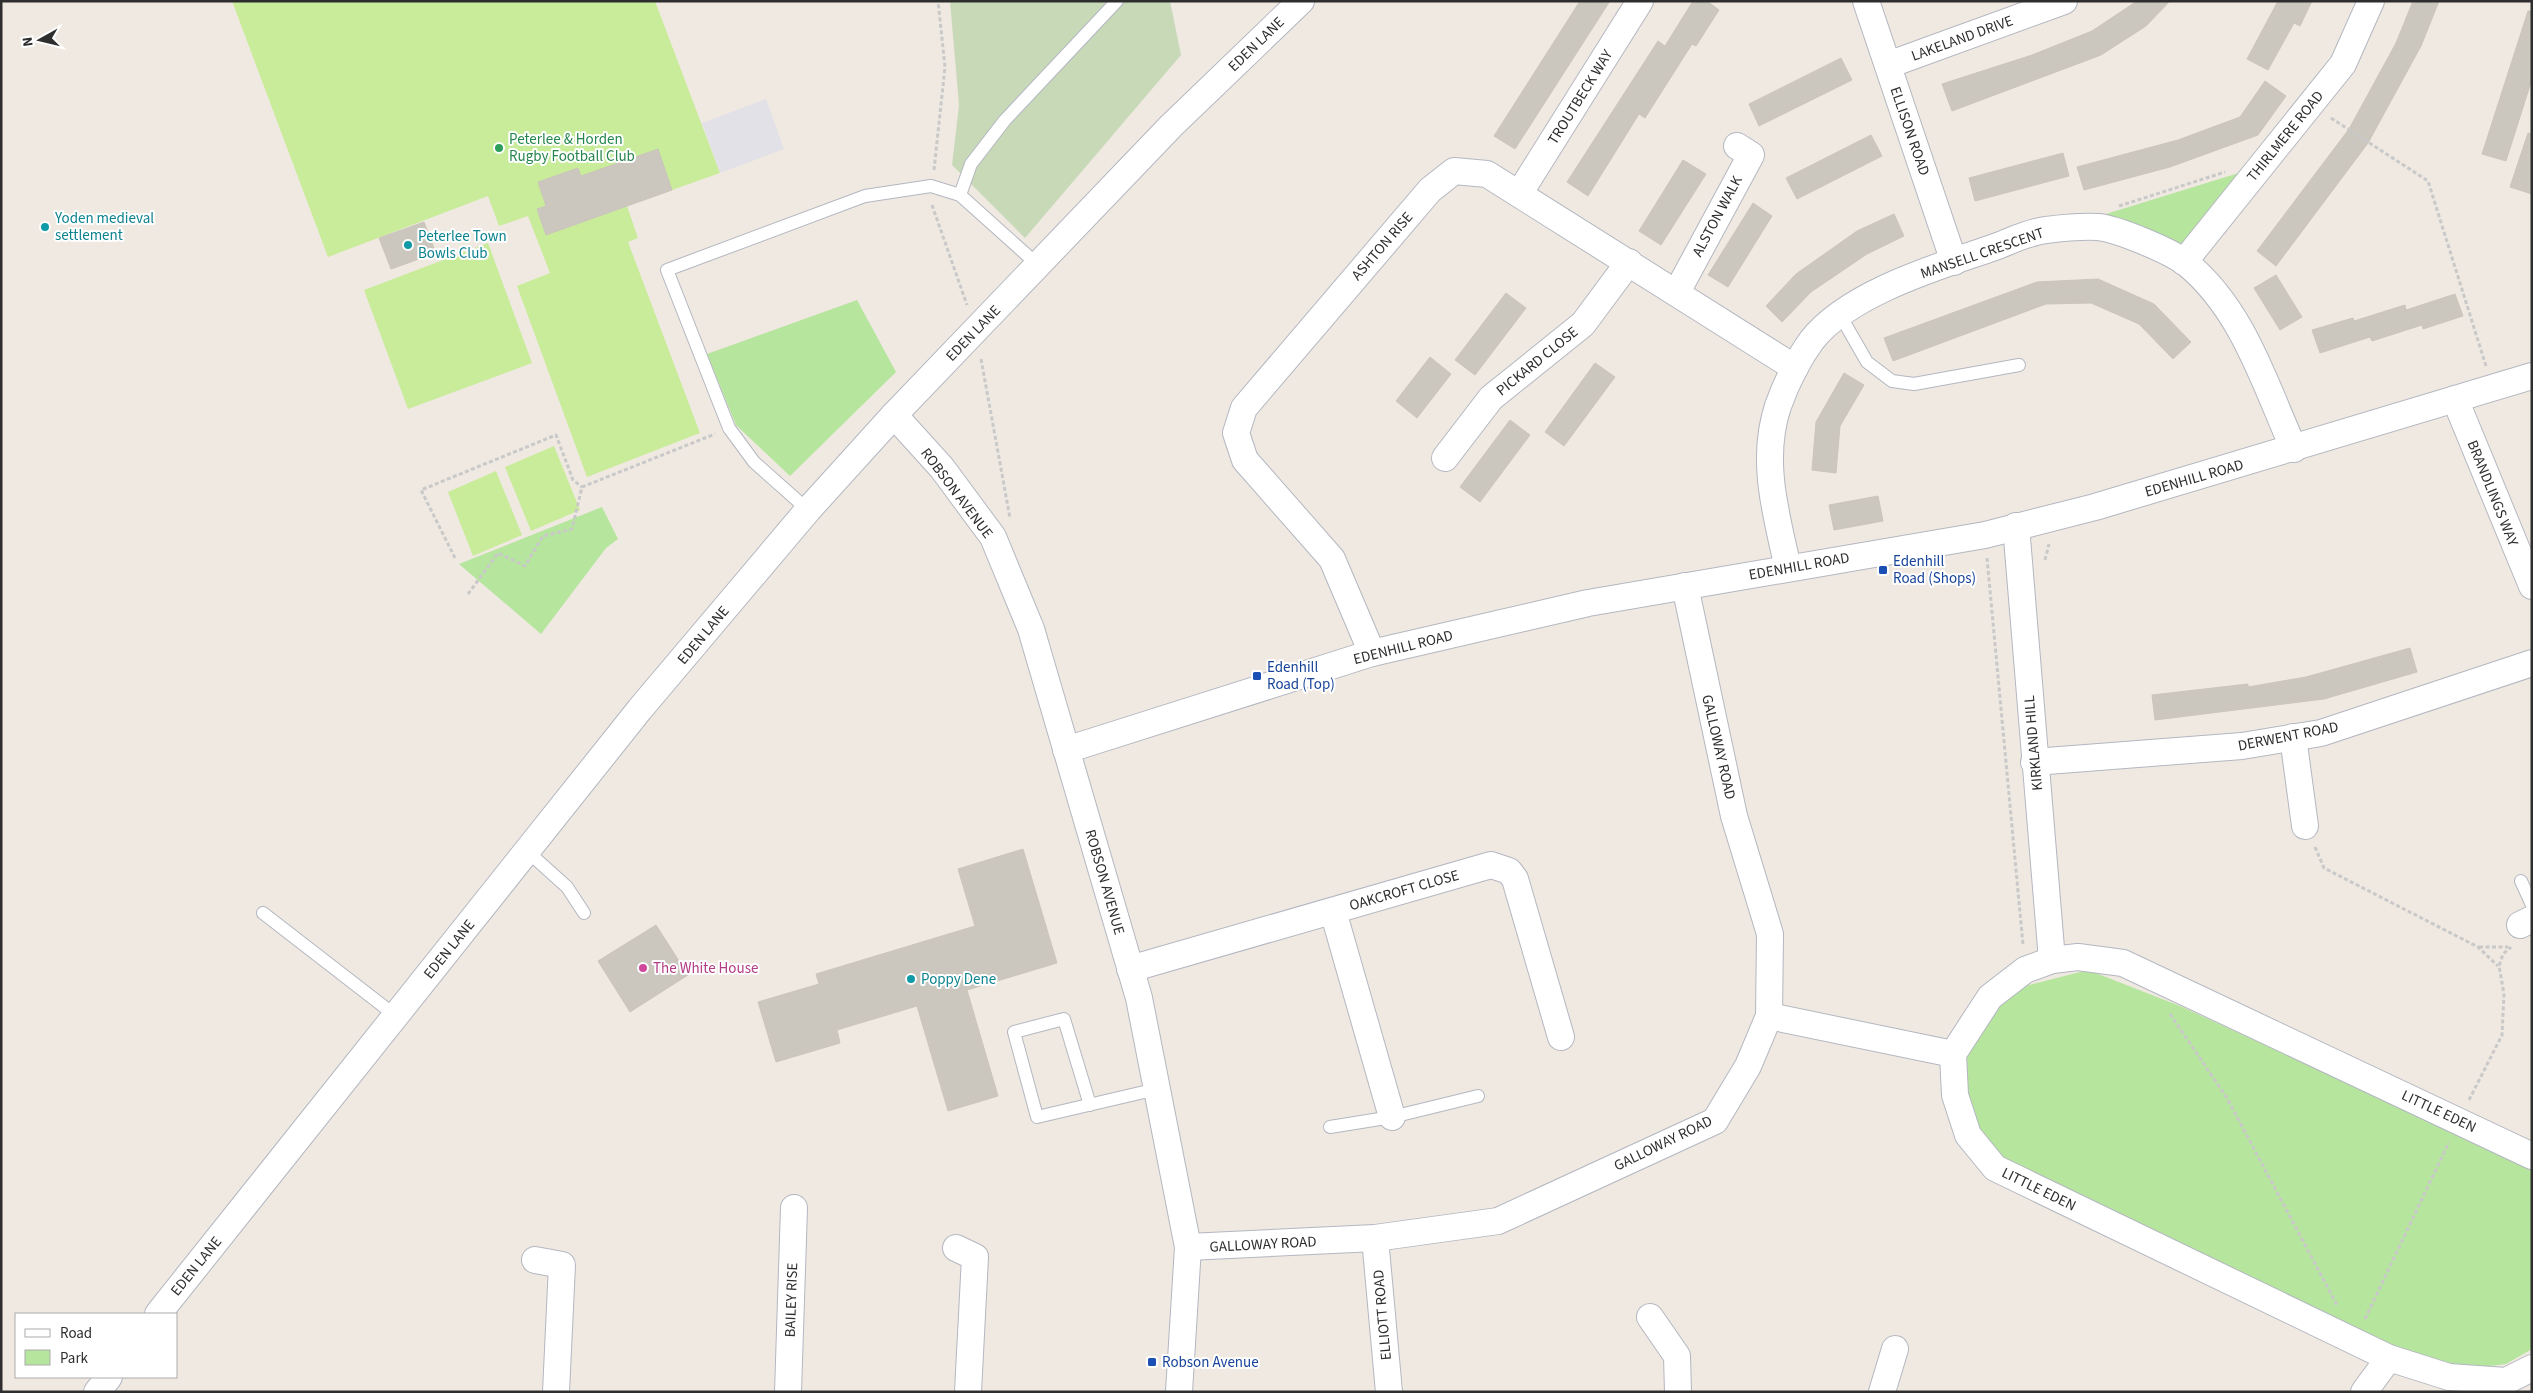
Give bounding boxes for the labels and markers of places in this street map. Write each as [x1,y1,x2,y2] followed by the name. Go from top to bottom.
[509,129,635,167] place label: Peterlee & Horden Rugby Football Club
[493,142,505,154] marker: Peterlee & Horden Rugby Football Club
[54,208,154,246] place label: Yoden medieval settlement
[39,221,51,233] marker: Yoden medieval settlement
[418,226,507,264] place label: Peterlee Town Bowls Club
[402,239,414,251] marker: Peterlee Town Bowls Club
[1893,551,1976,589] place label: Edenhill Road (Shops)
[1877,564,1889,576] marker: Edenhill Road (Shops)
[1267,657,1335,695] place label: Edenhill Road (Top)
[1251,670,1263,682] marker: Edenhill Road (Top)
[653,958,758,979] place label: The White House
[637,962,649,974] marker: The White House
[921,969,996,990] place label: Poppy Dene
[905,973,917,985] marker: Poppy Dene
[1162,1352,1259,1373] place label: Robson Avenue
[1146,1356,1158,1368] marker: Robson Avenue

